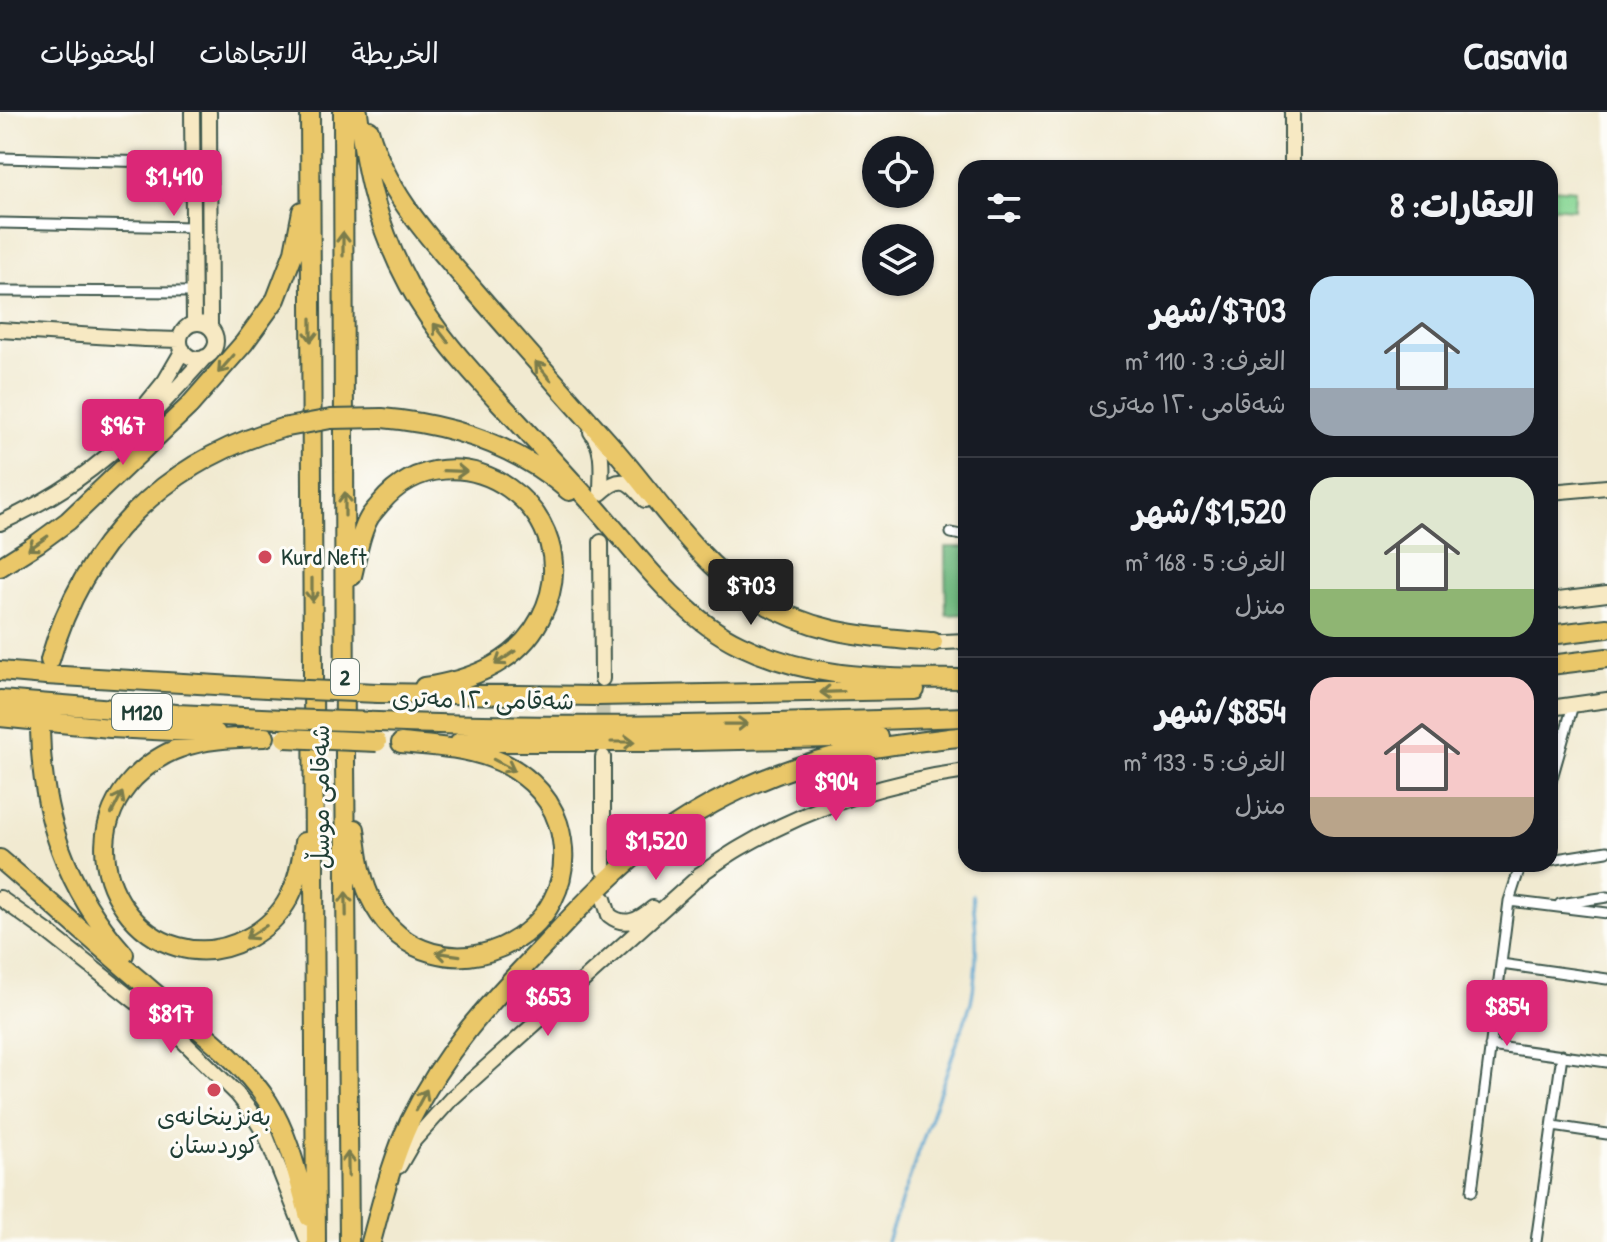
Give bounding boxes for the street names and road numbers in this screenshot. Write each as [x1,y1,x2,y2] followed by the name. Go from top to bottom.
[331,659,359,695] road number: 2
[392,681,574,717] street label: شەقامی ١٢٠ مەتری
[112,694,172,730] road number: M120
[304,725,336,869] street label: شەقامی موسڵ

